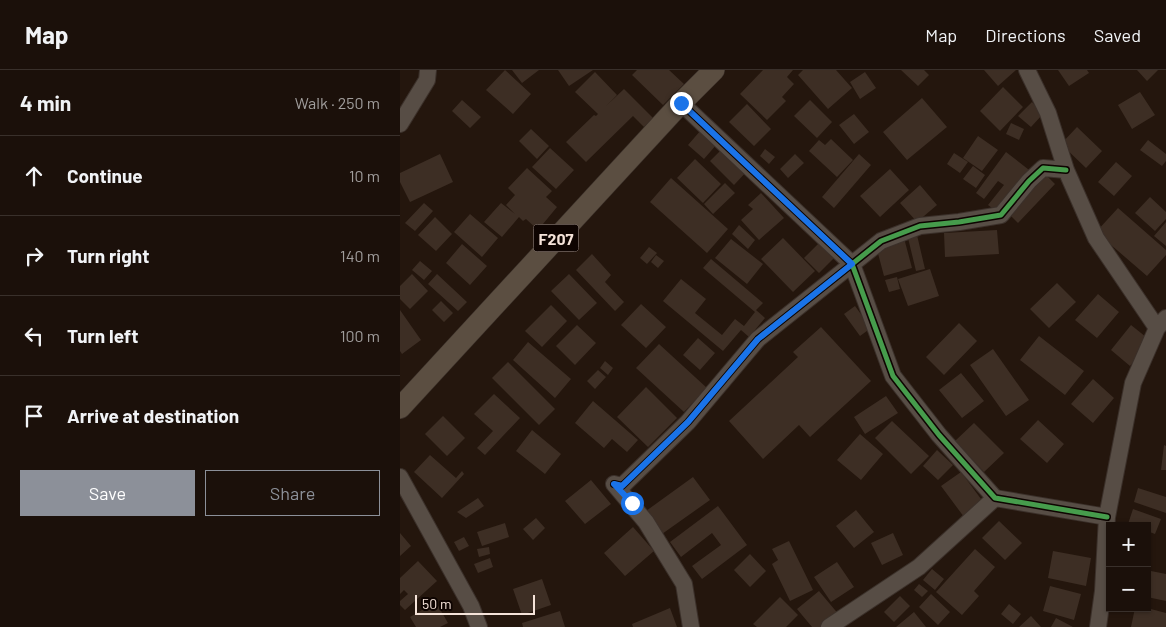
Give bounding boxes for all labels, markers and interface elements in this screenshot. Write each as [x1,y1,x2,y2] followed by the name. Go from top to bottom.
[25,20,68,49] text: Map
[925,24,957,46] text: Map
[985,24,1066,46] text: Directions
[1094,24,1141,46] text: Saved
[20,90,71,115] text: 4 min
[670,92,693,115] route end
[295,93,380,112] text: Walk · 250 m
[20,162,48,190] icon: ahead
[67,164,143,187] text: Continue
[349,166,380,185] text: 10 m
[534,224,578,252] road number: F207
[20,242,48,270] icon: right
[67,244,149,267] text: Turn right
[340,246,380,265] text: 140 m
[20,322,48,350] icon: left
[67,324,138,347] text: Turn left
[340,326,380,345] text: 100 m
[20,402,48,430] icon: arrive
[67,404,239,427] text: Arrive at destination
[20,470,195,516] button: Save
[205,470,380,516] button: Share
[621,492,644,515] route start
[1106,522,1151,612] map controls
[1106,522,1151,567] button: +
[1106,567,1151,612] button: −
[415,592,535,615] scale bar
[422,595,451,612] text: 50 m

